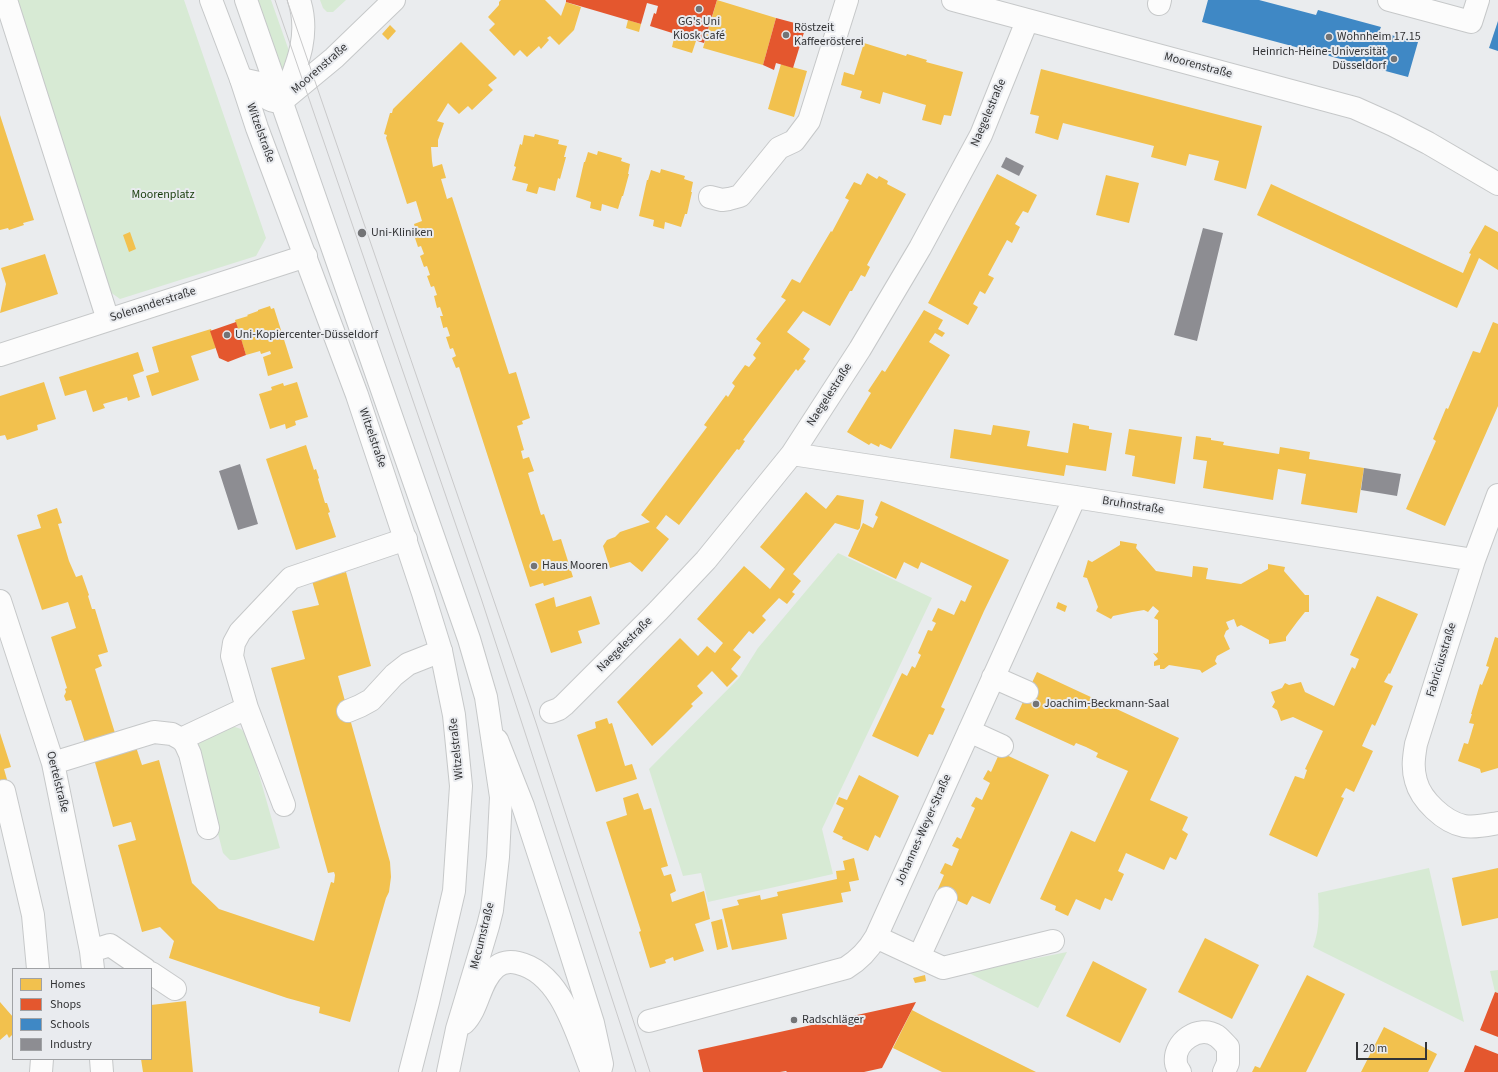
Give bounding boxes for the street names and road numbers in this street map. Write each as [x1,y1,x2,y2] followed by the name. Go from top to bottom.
[289,41,351,97] street label: Moorenstraße
[1162,50,1234,82] street label: Moorenstraße
[968,77,1010,149] street label: Naegelestraße
[243,101,277,165] street label: Witzelstraße
[108,284,198,326] street label: Solenanderstraße
[804,361,856,429] street label: Naegelestraße
[355,406,389,470] street label: Witzelstraße
[1101,494,1165,518] street label: Bruhnstraße
[594,614,656,676] street label: Naegelestraße
[1424,621,1460,699] street label: Fabriciusstraße
[447,717,467,781] street label: Witzelstraße
[42,750,72,814] street label: Oertelstraße
[893,772,955,888] street label: Johannes-Weyer-Straße
[468,901,498,971] street label: Mecumstraße

